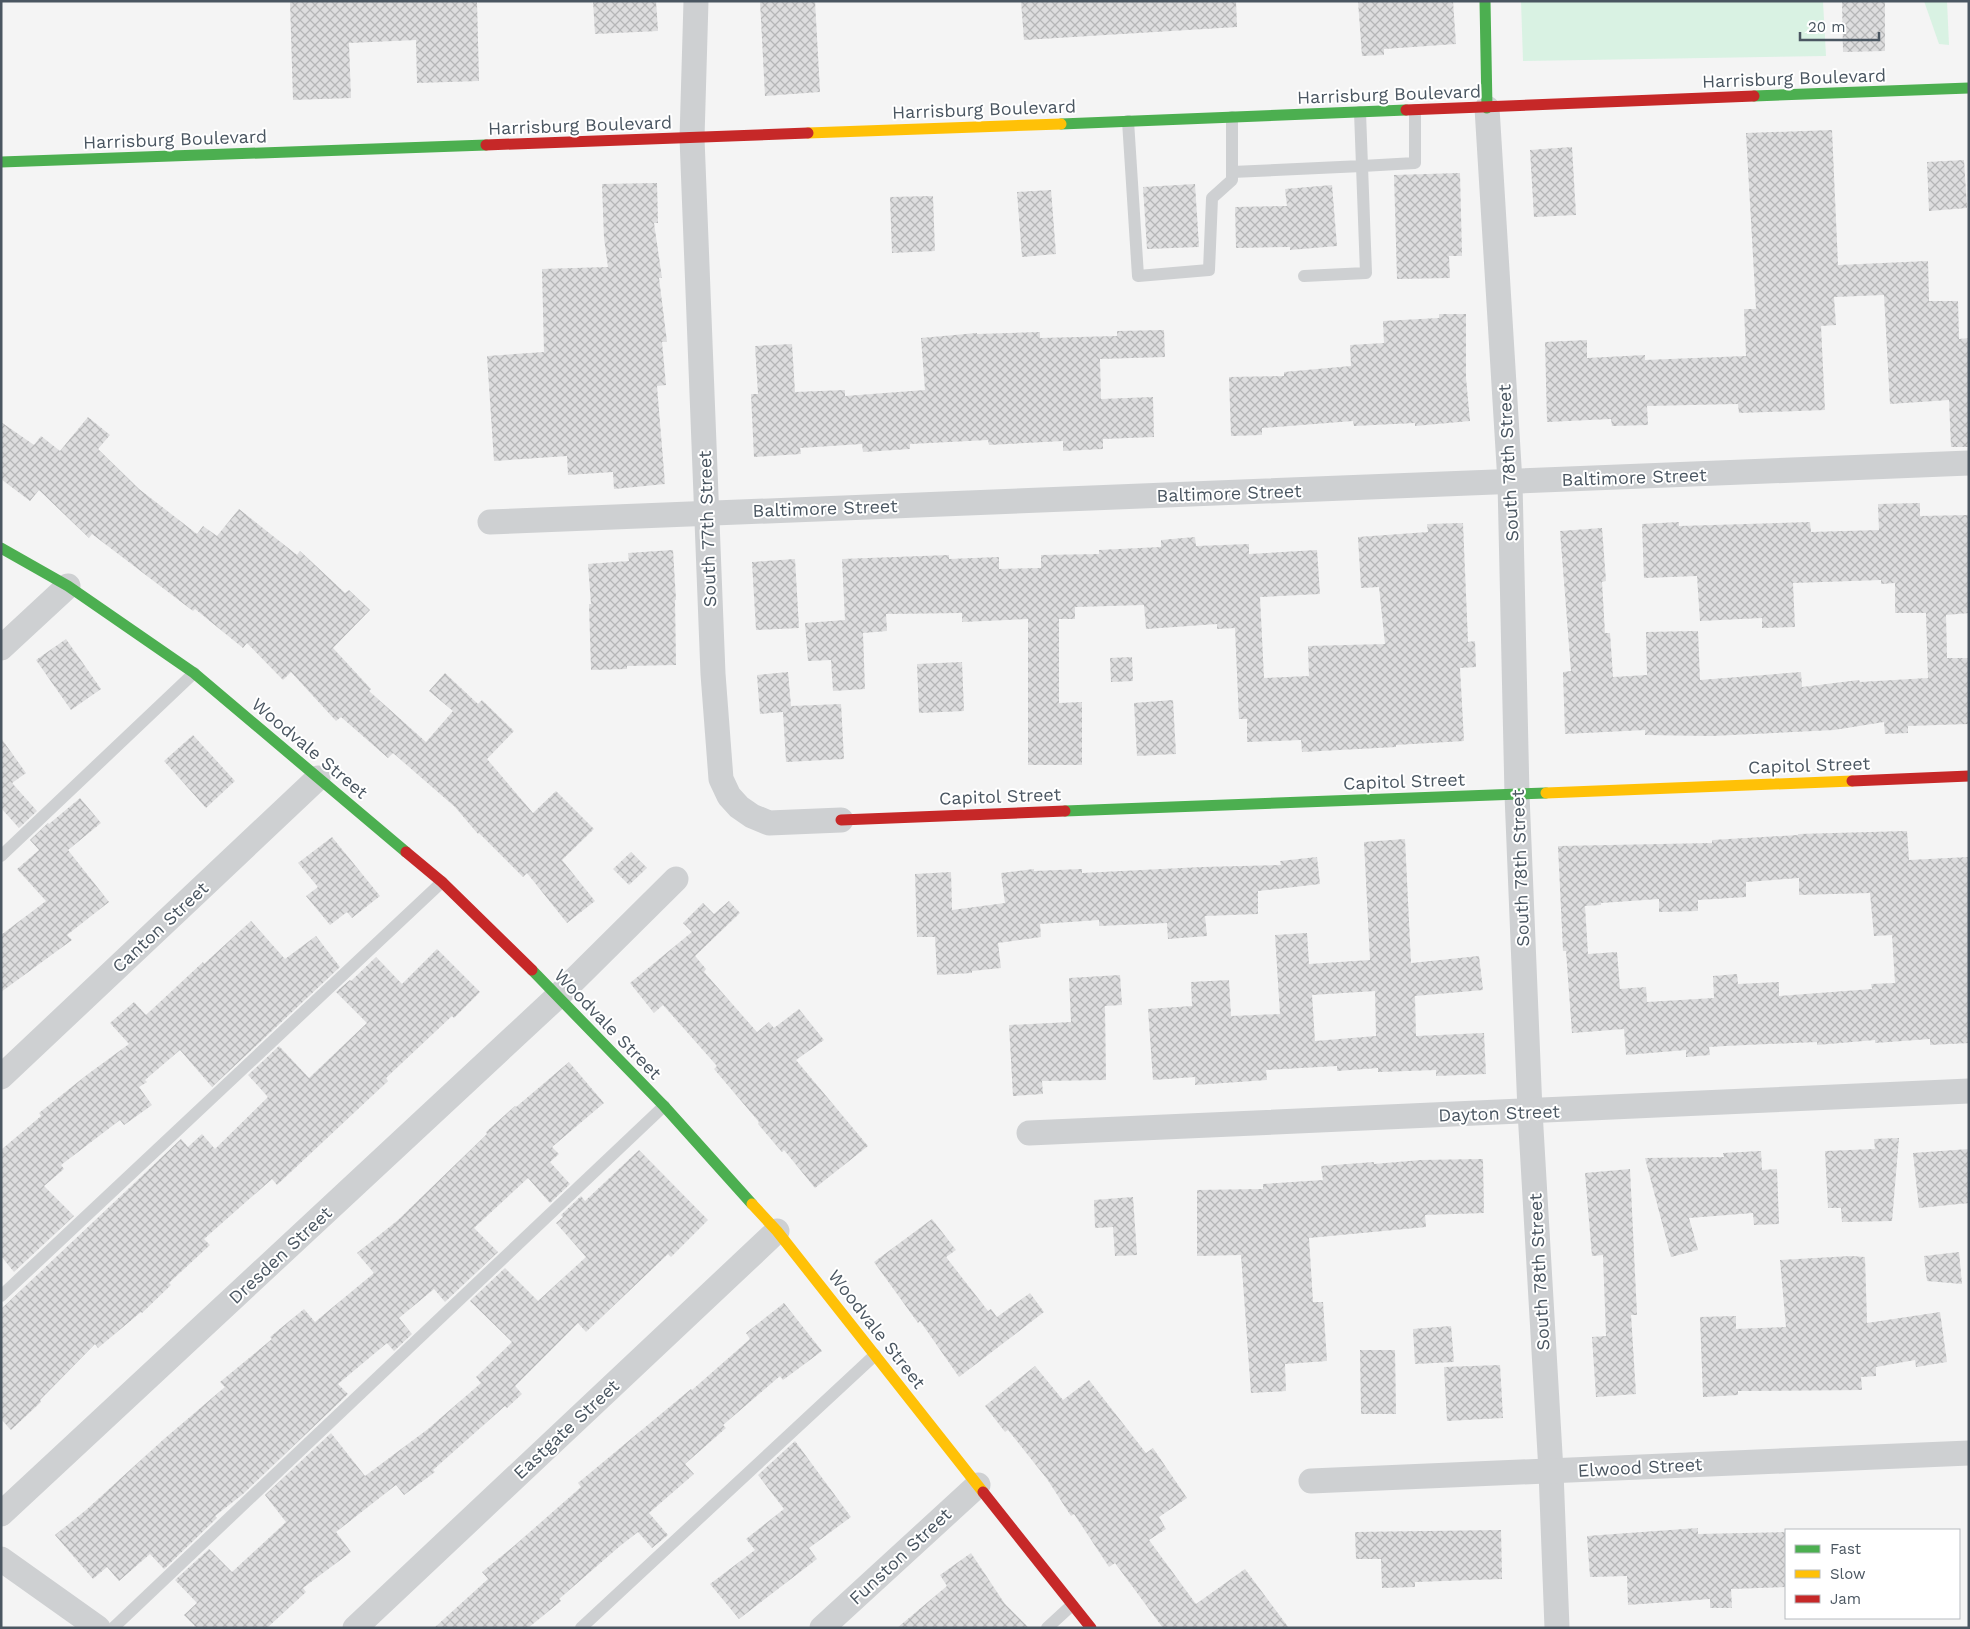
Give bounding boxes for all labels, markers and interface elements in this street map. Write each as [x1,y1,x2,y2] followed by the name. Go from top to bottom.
[1800,10,1879,42] scale bar
[1808,18,1846,36] text: 20 m
[1702,64,1886,92] street label: Harrisburg Boulevard
[1297,80,1481,108] street label: Harrisburg Boulevard
[892,95,1076,123] street label: Harrisburg Boulevard
[488,111,672,139] street label: Harrisburg Boulevard
[83,125,267,153] street label: Harrisburg Boulevard
[1493,383,1523,542] street label: South 78th Street
[694,450,720,608] street label: South 77th Street
[1561,464,1707,490] street label: Baltimore Street
[1156,480,1302,506] street label: Baltimore Street
[752,495,898,521] street label: Baltimore Street
[248,693,373,803] street label: Woodvale Street
[1748,752,1871,778] street label: Capitol Street
[1343,768,1466,794] street label: Capitol Street
[939,783,1062,809] street label: Capitol Street
[1507,789,1533,947] street label: South 78th Street
[108,877,213,977] street label: Canton Street
[550,965,666,1084] street label: Woodvale Street
[1438,1100,1561,1126] street label: Dayton Street
[1524,1192,1554,1351] street label: South 78th Street
[224,1202,336,1308] street label: Dresden Street
[824,1265,930,1393] street label: Woodvale Street
[509,1375,623,1483] street label: Eastgate Street
[1577,1453,1703,1481] street label: Elwood Street
[845,1503,956,1609] street label: Funston Street
[1785,1529,1960,1619] legend
[1830,1540,1862,1558] text: Fast
[1830,1565,1866,1583] text: Slow
[1830,1590,1861,1608] text: Jam

